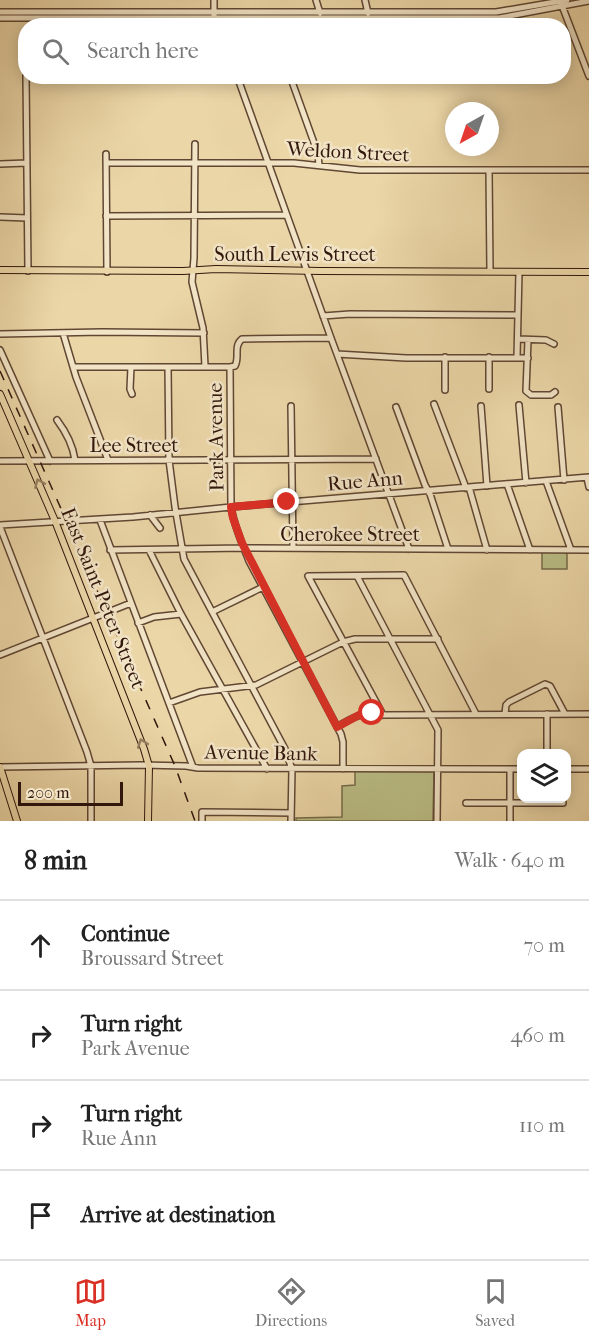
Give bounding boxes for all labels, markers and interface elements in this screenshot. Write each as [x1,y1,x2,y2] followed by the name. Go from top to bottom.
[18,18,571,84] search box
[39,35,72,68] icon: search
[87,38,199,64] text: Search here
[445,102,499,156] north arrow
[285,137,410,167] street label: Weldon Street
[214,243,376,266] street label: South Lewis Street
[204,382,228,491] street label: Park Avenue
[89,434,179,457] street label: Lee Street
[326,466,404,496] street label: Rue Ann
[34,478,46,489] one-way arrow
[273,488,299,514] route end
[56,504,150,692] street label: East Saint Peter Street
[280,523,420,546] street label: Cherokee Street
[358,699,384,725] route start
[136,738,149,748] one-way arrow
[203,740,318,765] street label: Avenue Bank
[517,749,571,803] map controls
[517,749,571,803] button: layers
[18,779,123,806] scale bar
[27,783,70,802] text: 200 m
[24,845,87,876] text: 8 min
[455,849,565,872] text: Walk · 640 m
[81,921,170,947] text: Continue
[24,929,57,962] icon: ahead
[523,934,565,957] text: 70 m
[81,947,224,970] text: Broussard Street
[81,1011,182,1037] text: Turn right
[24,1019,57,1052] icon: right
[510,1024,565,1047] text: 460 m
[81,1037,190,1060] text: Park Avenue
[81,1101,182,1127] text: Turn right
[24,1109,57,1142] icon: right
[519,1114,565,1137] text: 110 m
[81,1127,157,1150] text: Rue Ann
[24,1199,57,1232] icon: arrive
[81,1202,275,1228] text: Arrive at destination
[74,1275,107,1330] tab: Map
[255,1275,327,1330] tab: Directions
[475,1275,515,1330] tab: Saved

